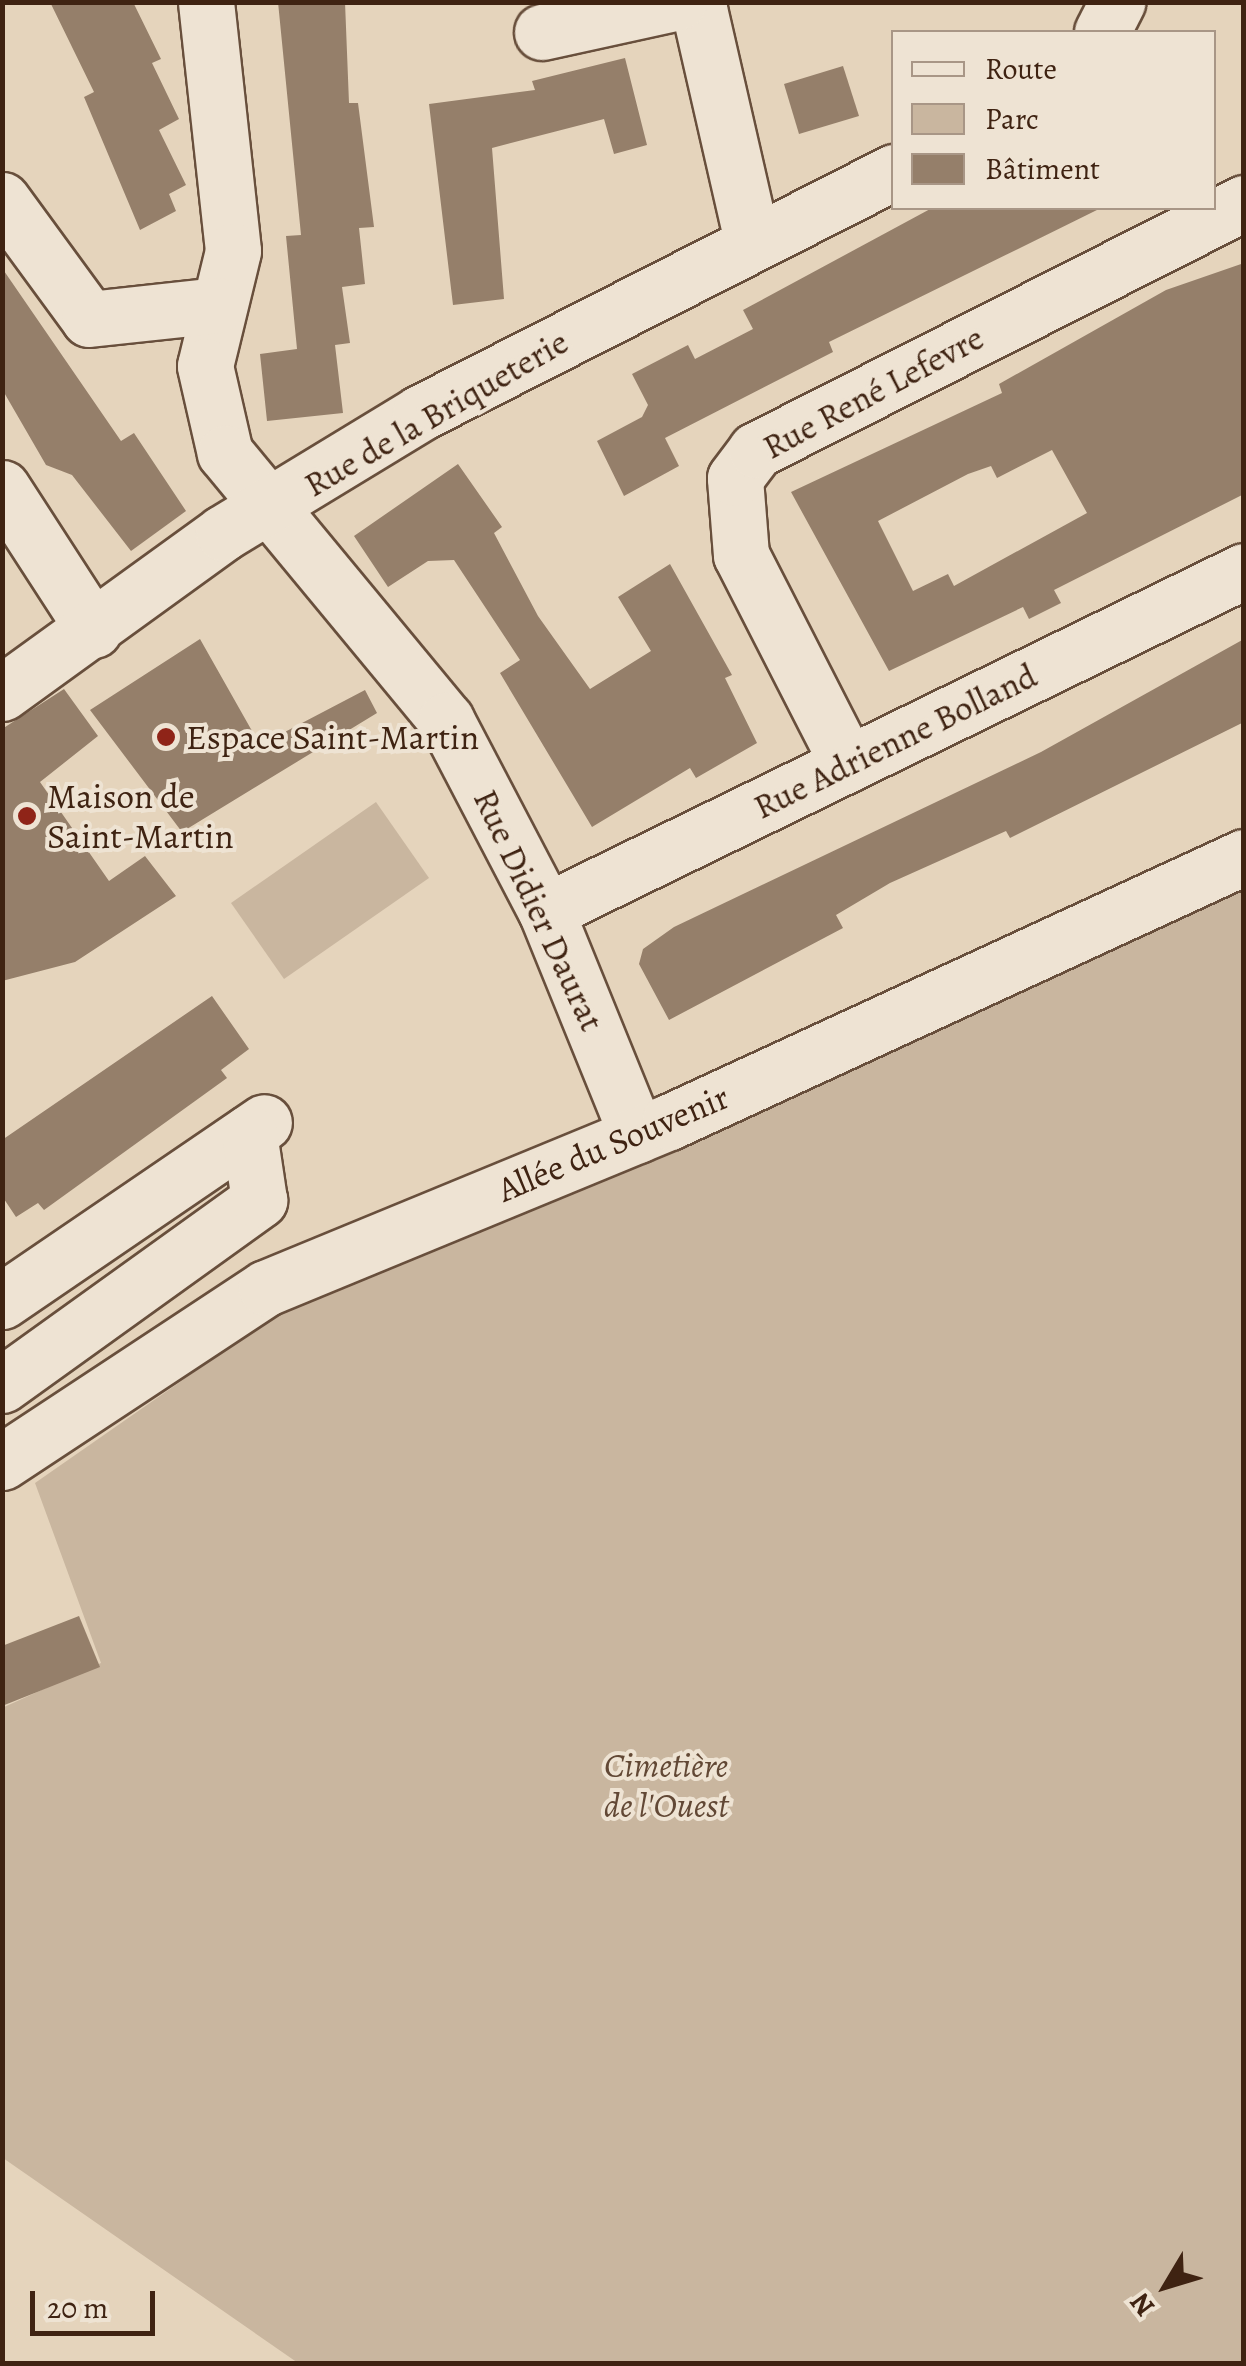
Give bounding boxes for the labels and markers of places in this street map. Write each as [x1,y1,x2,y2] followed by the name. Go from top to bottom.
[186,716,479,758] place label: Espace Saint-Martin
[155,726,177,748] marker: Espace Saint-Martin
[47,775,234,857] place label: Maison de Saint-Martin
[16,805,38,827] marker: Maison de Saint-Martin

